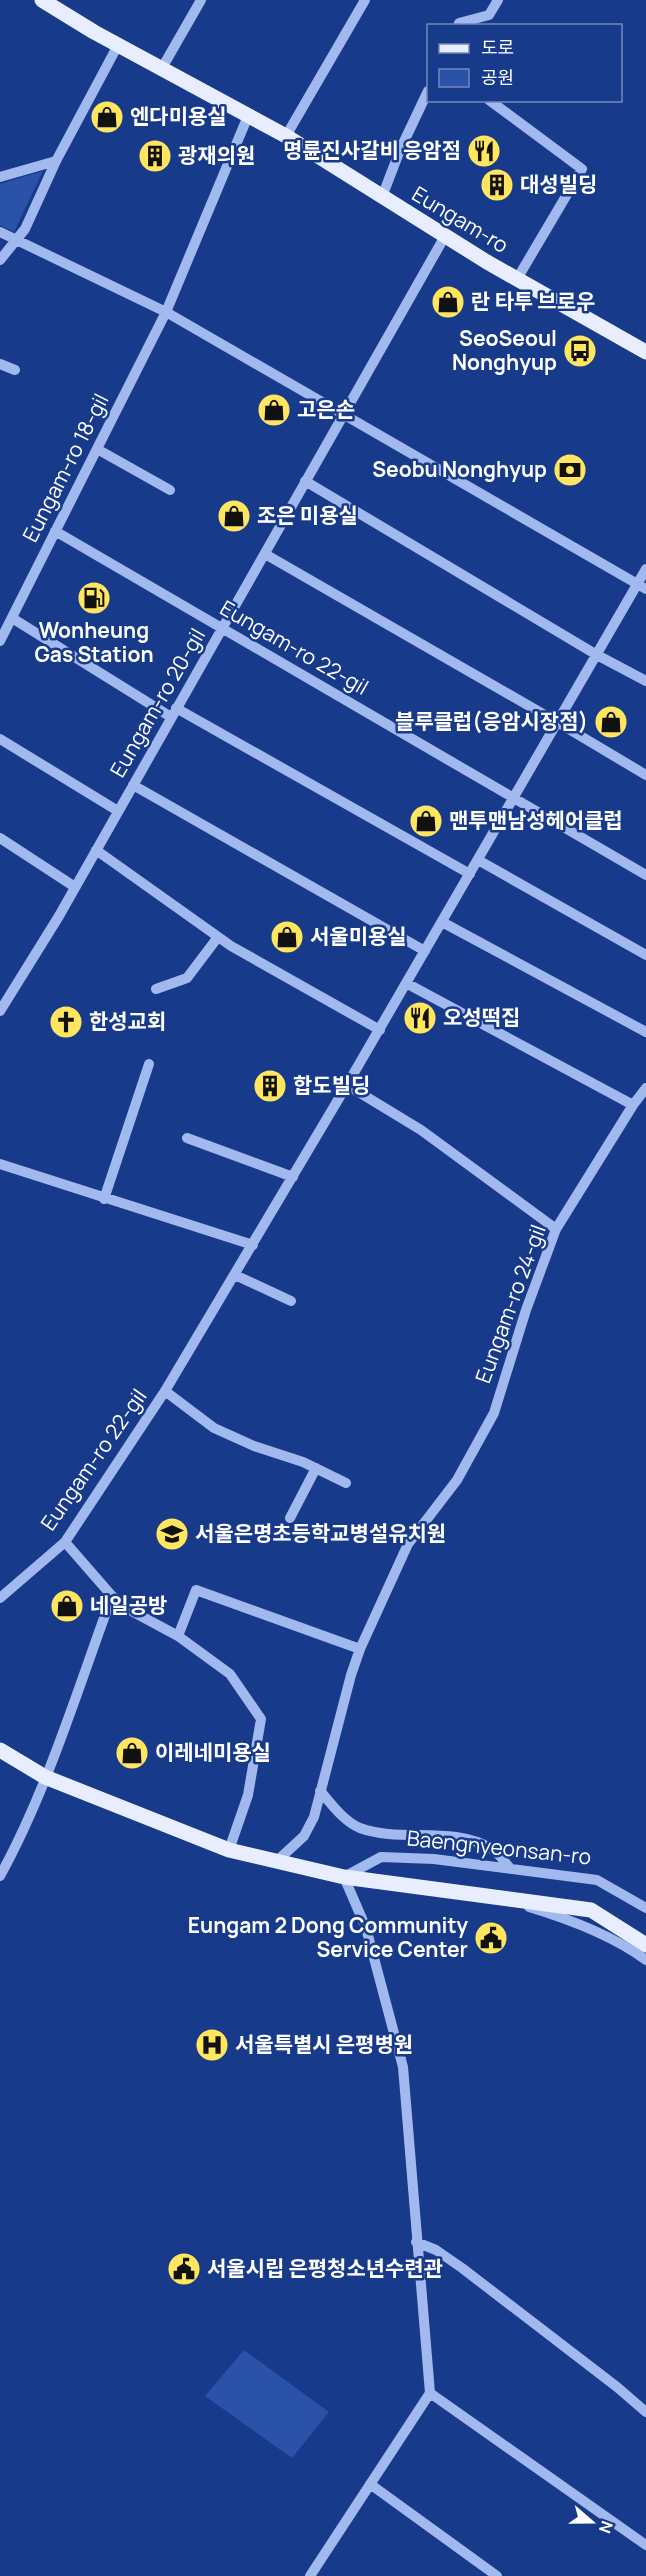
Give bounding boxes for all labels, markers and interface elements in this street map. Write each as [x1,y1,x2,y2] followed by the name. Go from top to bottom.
[427,24,622,102] legend
[481,35,514,59] text: 도로
[481,65,514,89] text: 공원
[89,99,125,135] shop icon: 엔다미용실
[130,102,227,130] place label: 엔다미용실
[466,133,502,169] restaurant icon: 명륜진사갈비 응암점
[283,136,461,164] place label: 명륜진사갈비 응암점
[137,138,173,174] building icon: 광재의원
[178,141,255,169] place label: 광재의원
[479,167,515,203] building icon: 대성빌딩
[520,170,597,198] place label: 대성빌딩
[407,179,514,259] street label: Eungam-ro
[430,284,466,320] shop icon: 란 타투 브로우
[471,287,595,315] place label: 란 타투 브로우
[452,324,557,376] place label: SeoSeoul Nonghyup
[562,333,598,369] bus stop icon: SeoSeoul Nonghyup
[16,389,115,547] street label: Eungam-ro 18-gil
[256,392,292,428] shop icon: 고은손
[297,395,355,423] place label: 고은손
[552,452,588,488] bank icon: Seobu Nonghyup
[372,455,547,483] place label: Seobu Nonghyup
[216,498,252,534] shop icon: 조은 미용실
[257,501,358,529] place label: 조은 미용실
[76,580,112,616] fuel station icon: Wonheung Gas Station
[215,593,374,701] street label: Eungam-ro 22-gil
[34,616,154,668] place label: Wonheung Gas Station
[103,623,211,782] street label: Eungam-ro 20-gil
[593,704,629,740] shop icon: 블루클럽(응암시장점)
[395,707,588,735] place label: 블루클럽(응암시장점)
[408,803,444,839] shop icon: 맨투맨남성헤어클럽
[449,806,623,834] place label: 맨투맨남성헤어클럽
[269,919,305,955] shop icon: 서울미용실
[310,922,407,950] place label: 서울미용실
[402,1000,438,1036] restaurant icon: 오성떡집
[443,1003,520,1031] place label: 오성떡집
[48,1004,84,1040] church icon: 한성교회
[89,1007,166,1035] place label: 한성교회
[252,1068,288,1104] building icon: 합도빌딩
[293,1071,370,1099] place label: 합도빌딩
[468,1221,552,1387] street label: Eungam-ro 24-gil
[34,1383,152,1536] street label: Eungam-ro 22-gil
[154,1516,190,1552] school or university icon: 서울은명초등학교병설유치원
[195,1519,446,1547] place label: 서울은명초등학교병설유치원
[49,1588,85,1624] shop icon: 네일공방
[90,1591,167,1619] place label: 네일공방
[114,1735,150,1771] shop icon: 이레네미용실
[155,1738,271,1766] place label: 이레네미용실
[406,1823,593,1871] street label: Baengnyeonsan-ro
[188,1911,468,1963] place label: Eungam 2 Dong Community Service Center
[473,1920,509,1956] public building icon: Eungam 2 Dong Community Service Center
[194,2027,230,2063] hospital icon: 서울특별시 은평병원
[235,2030,413,2058] place label: 서울특별시 은평병원
[166,2251,202,2287] public building icon: 서울시립 은평청소년수련관
[207,2254,443,2282] place label: 서울시립 은평청소년수련관
[562,2492,622,2552] north arrow
[594,2518,618,2536] text: N

